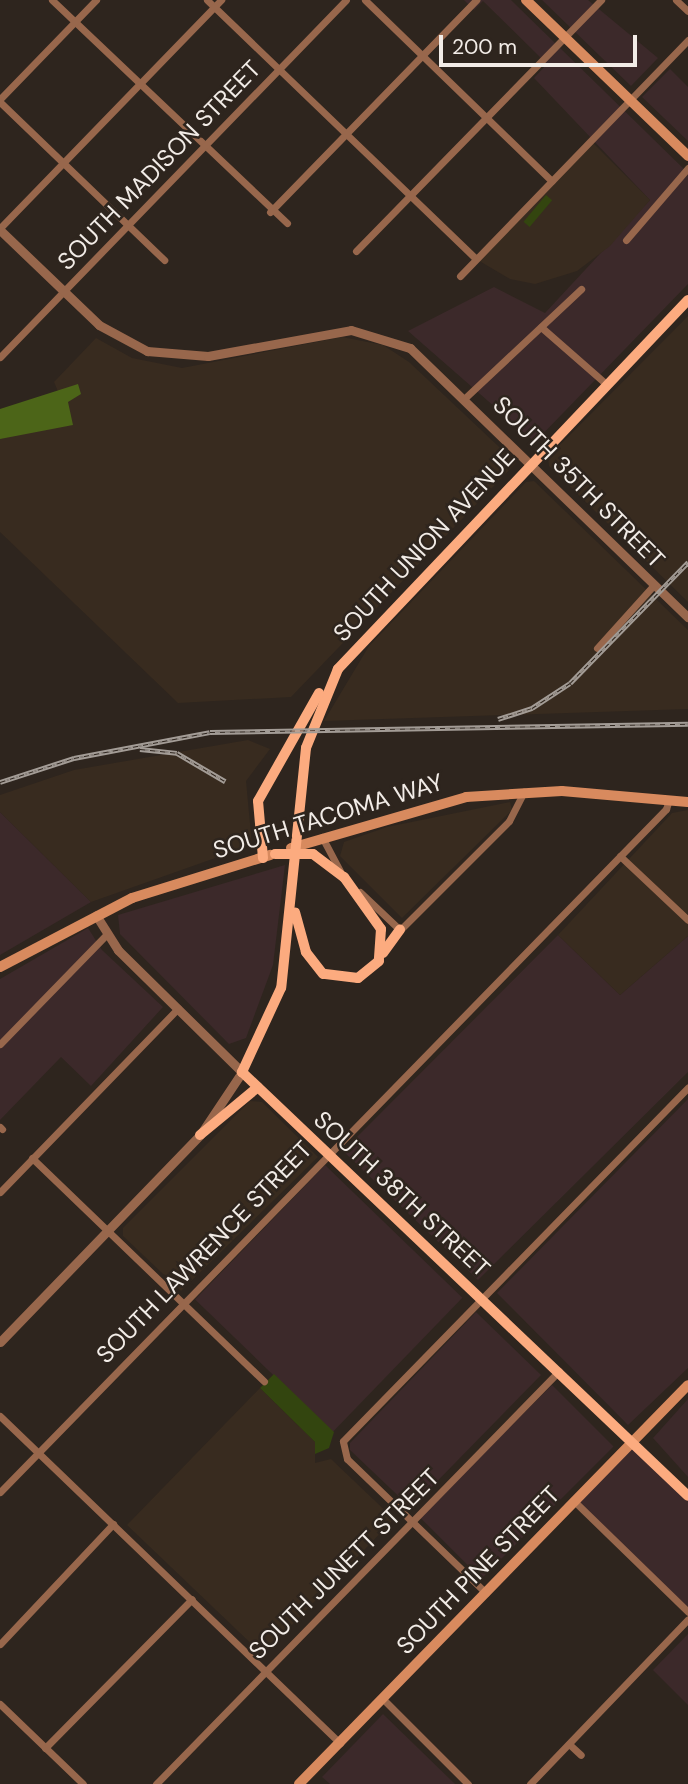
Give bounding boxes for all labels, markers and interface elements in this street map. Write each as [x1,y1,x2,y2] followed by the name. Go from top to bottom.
[443,21,641,65] scale bar
[452,33,517,61] text: 200 m
[51,54,267,276] street label: SOUTH MADISON STREET
[487,390,671,574] street label: SOUTH 35TH STREET
[327,443,521,647] street label: SOUTH UNION AVENUE
[210,767,446,865] street label: SOUTH TACOMA WAY
[308,1105,496,1283] street label: SOUTH 38TH STREET
[90,1135,318,1369] street label: SOUTH LAWRENCE STREET
[243,1463,445,1665] street label: SOUTH JUNETT STREET
[390,1480,566,1660] street label: SOUTH PINE STREET

